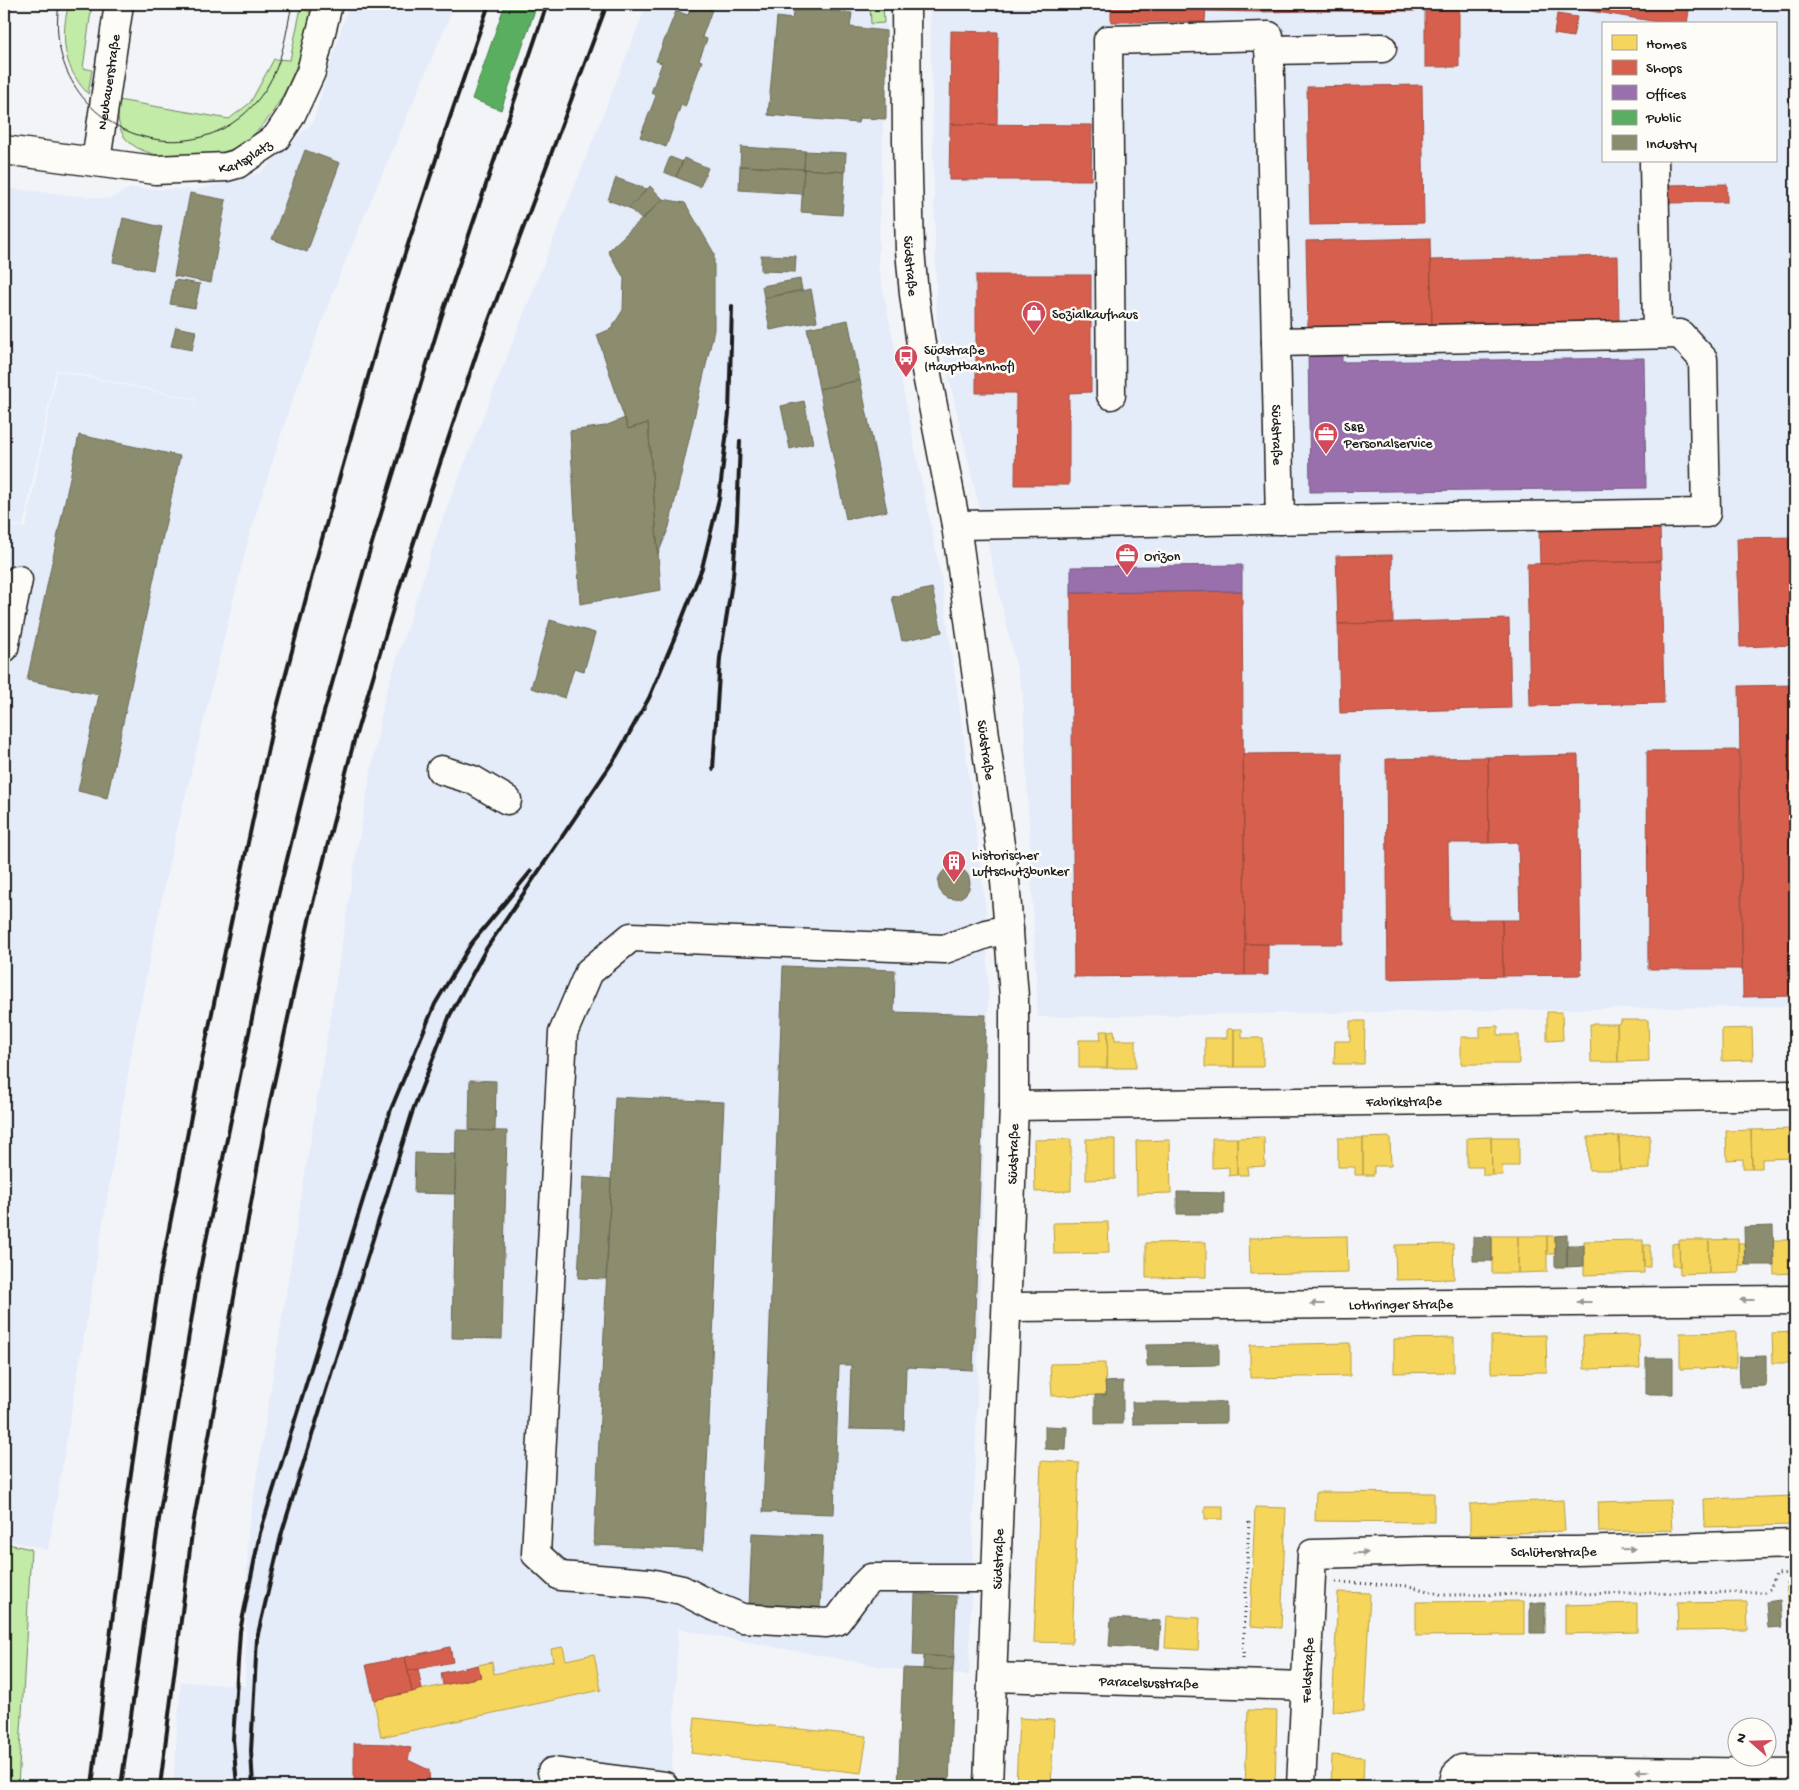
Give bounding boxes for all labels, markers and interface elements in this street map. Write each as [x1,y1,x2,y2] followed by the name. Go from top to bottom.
[1602,22,1776,162] legend
[95,33,126,131] street label: Neubauerstraße
[1646,36,1687,54] text: Homes
[1646,60,1682,78] text: Shops
[1646,86,1686,104] text: Offices
[1645,110,1682,128] text: Public
[1646,136,1698,154] text: Industry
[218,137,277,178] street label: Karlsplatz
[899,235,920,298] street label: Südstraße
[1021,300,1047,334] shop icon: Sozialkaufhaus
[1052,307,1139,324] place label: Sozialkaufhaus
[924,343,1015,376] place label: Südstraße (Hauptbahnhof)
[893,344,919,378] bus stop icon: Südstraße (Hauptbahnhof)
[1266,404,1285,466] street label: Südstraße
[1343,420,1433,453] place label: S&B Personalservice
[1313,421,1339,455] office icon: S&B Personalservice
[1114,542,1140,576] office icon: Orizon
[1144,549,1181,566] place label: Orizon
[972,719,997,782] street label: Südstraße
[972,848,1070,881] place label: historischer Luftschutzbunker
[941,849,967,883] building icon: historischer Luftschutzbunker
[1365,1094,1443,1112] street label: Fabrikstraße
[1005,1123,1024,1185] street label: Südstraße
[1738,1296,1754,1304] one-way arrow
[1349,1297,1454,1315] street label: Lothringer Straße
[1576,1298,1592,1306] one-way arrow
[1308,1300,1324,1308] one-way arrow
[990,1528,1009,1590] street label: Südstraße
[1511,1544,1598,1562] street label: Schlüterstraße
[1621,1545,1637,1553] one-way arrow
[1353,1548,1369,1556] one-way arrow
[1299,1637,1319,1704] street label: Feldstraße
[1098,1674,1200,1694] street label: Paracelsusstraße
[1726,1718,1776,1768] north arrow
[1733,1731,1752,1746] text: N
[1633,1767,1649,1775] one-way arrow

